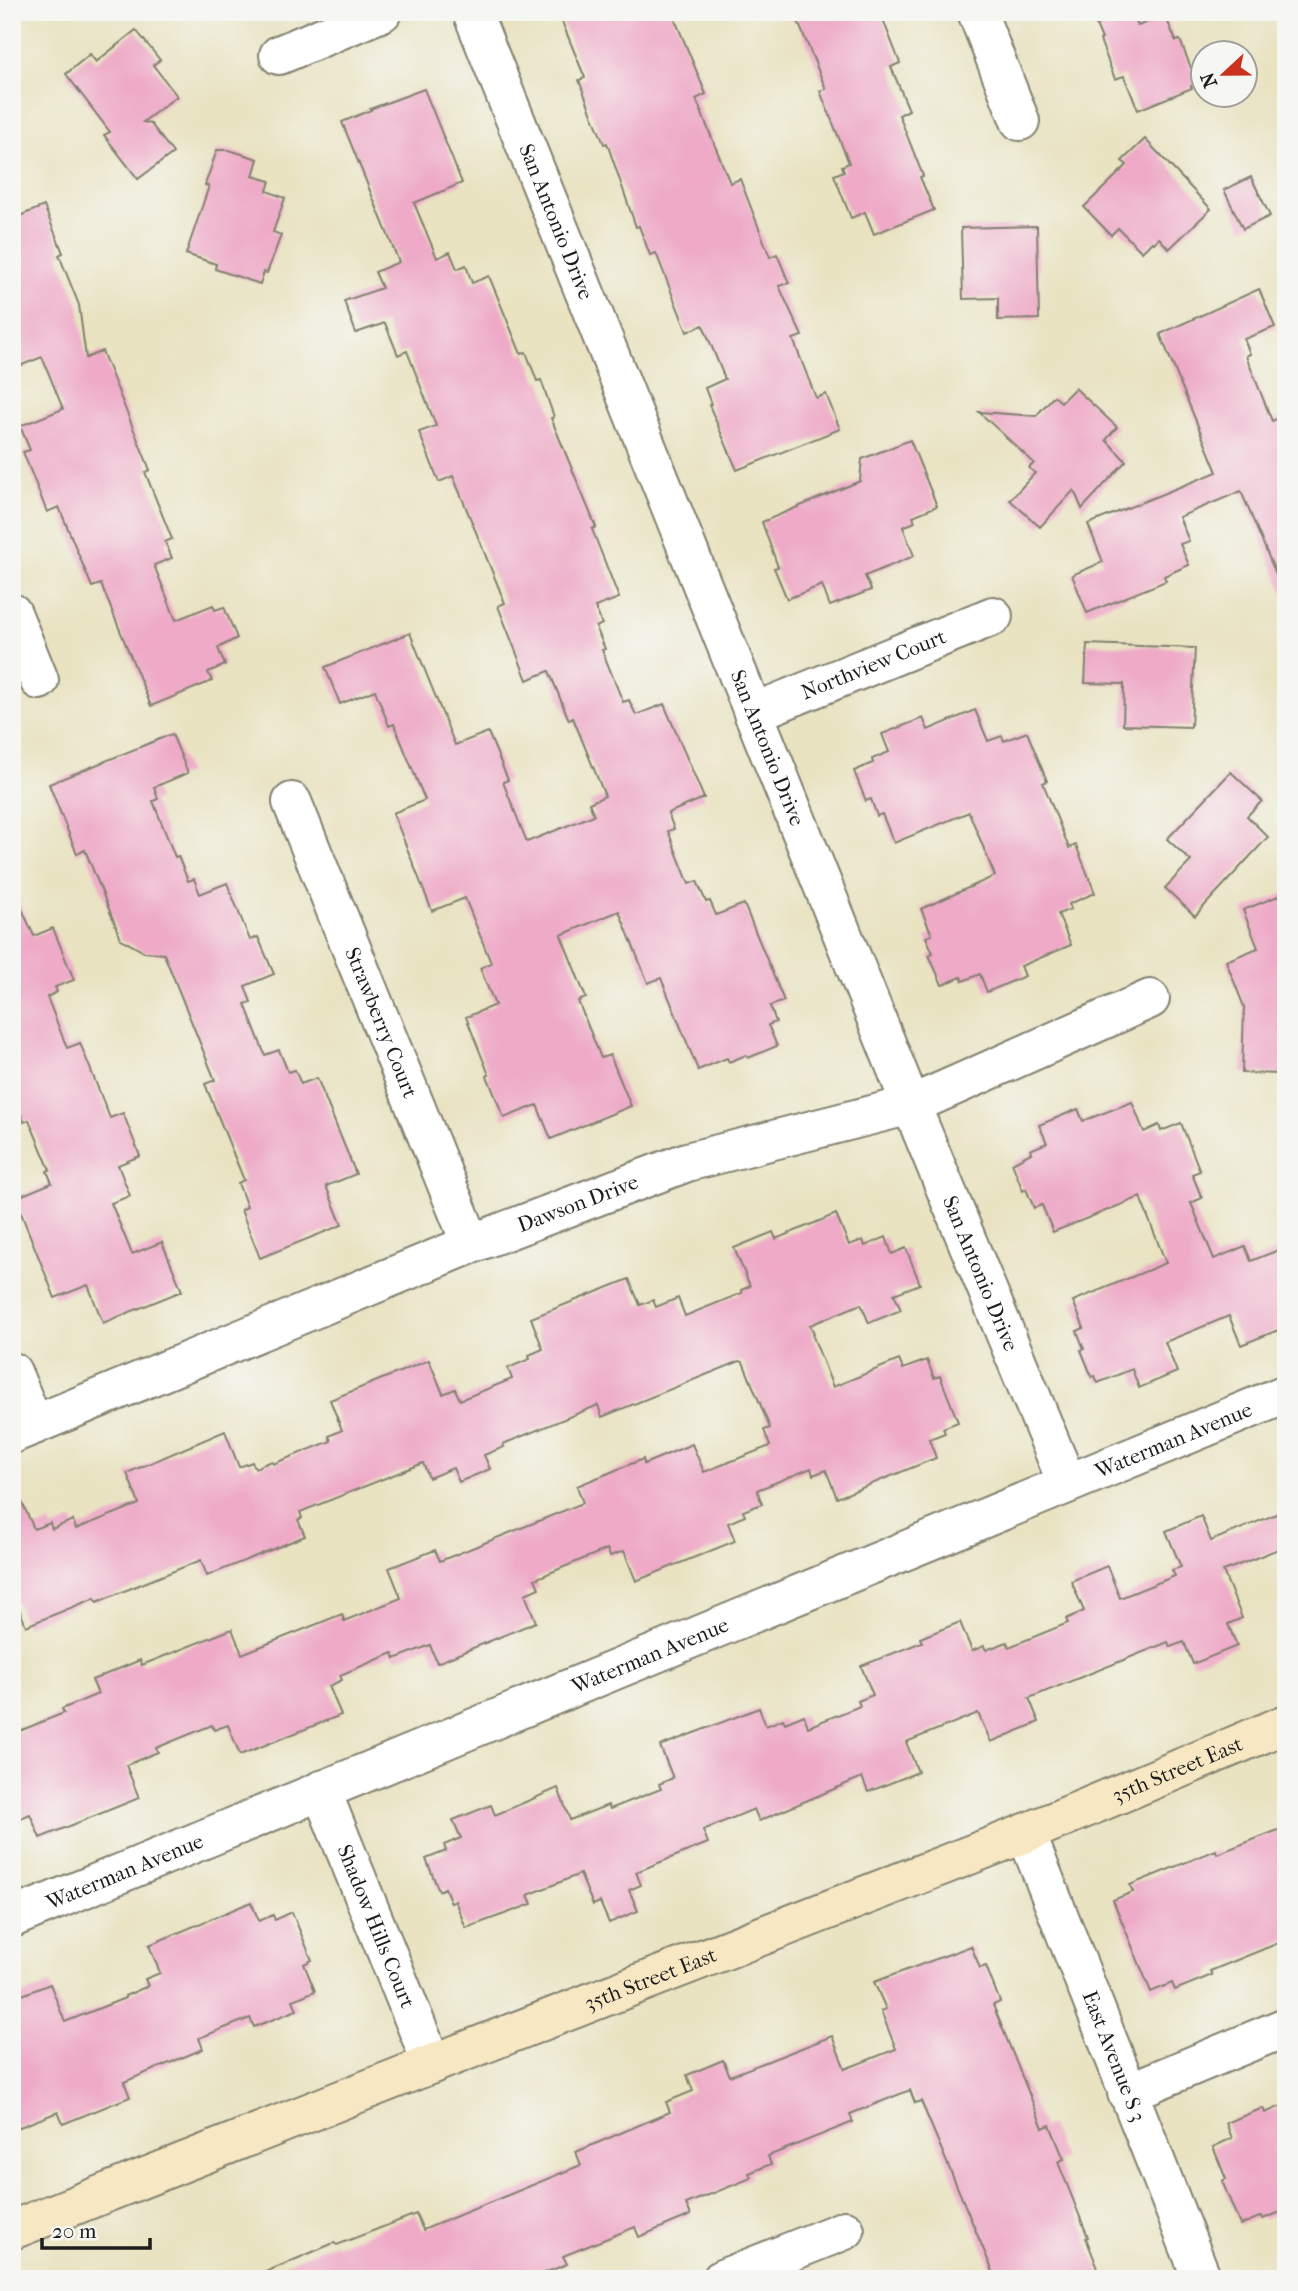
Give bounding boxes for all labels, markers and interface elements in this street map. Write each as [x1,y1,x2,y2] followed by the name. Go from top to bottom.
[1190,38,1260,108] north arrow
[1196,69,1222,91] text: N
[514,140,598,303] street label: San Antonio Drive
[798,624,950,704] street label: Northview Court
[726,666,810,829] street label: San Antonio Drive
[340,944,423,1102] street label: Strawberry Court
[514,1170,642,1237] street label: Dawson Drive
[938,1192,1023,1355] street label: San Antonio Drive
[1091,1397,1256,1484] street label: Waterman Avenue
[567,1613,732,1699] street label: Waterman Avenue
[1108,1731,1247,1808] street label: 35th Street East
[42,1829,207,1915] street label: Waterman Avenue
[332,1841,420,2012] street label: Shadow Hills Court
[581,1942,720,2015] street label: 35th Street East
[1077,1987,1151,2125] street label: East Avenue S 3
[42,2207,150,2251] scale bar
[52,2219,97,2243] text: 20 m

